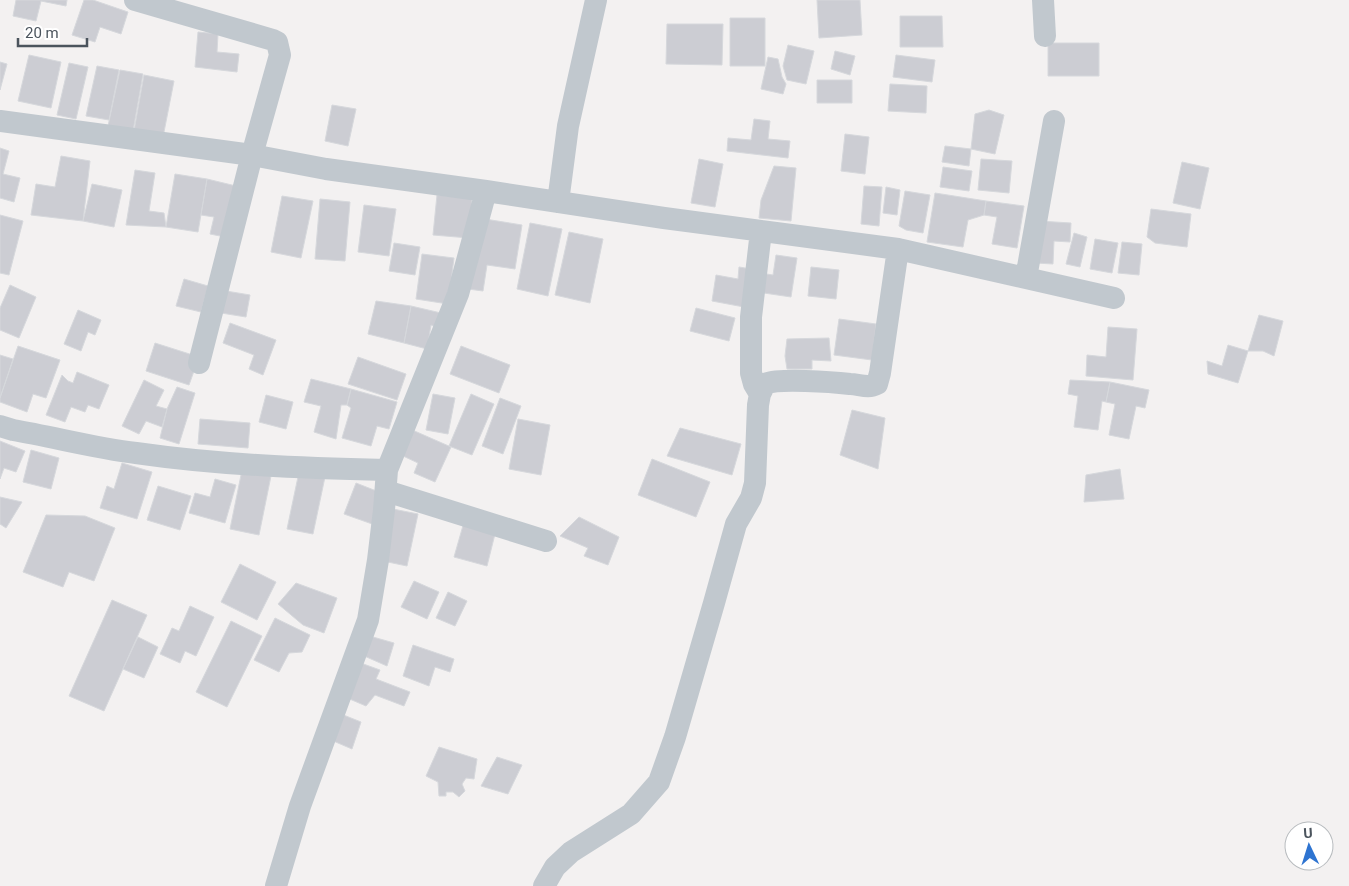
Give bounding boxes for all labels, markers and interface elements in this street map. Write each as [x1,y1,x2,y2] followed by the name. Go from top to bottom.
[18,15,86,47] scale bar
[25,24,59,42] text: 20 m
[1284,821,1334,871] north arrow
[1303,825,1313,841] text: U

